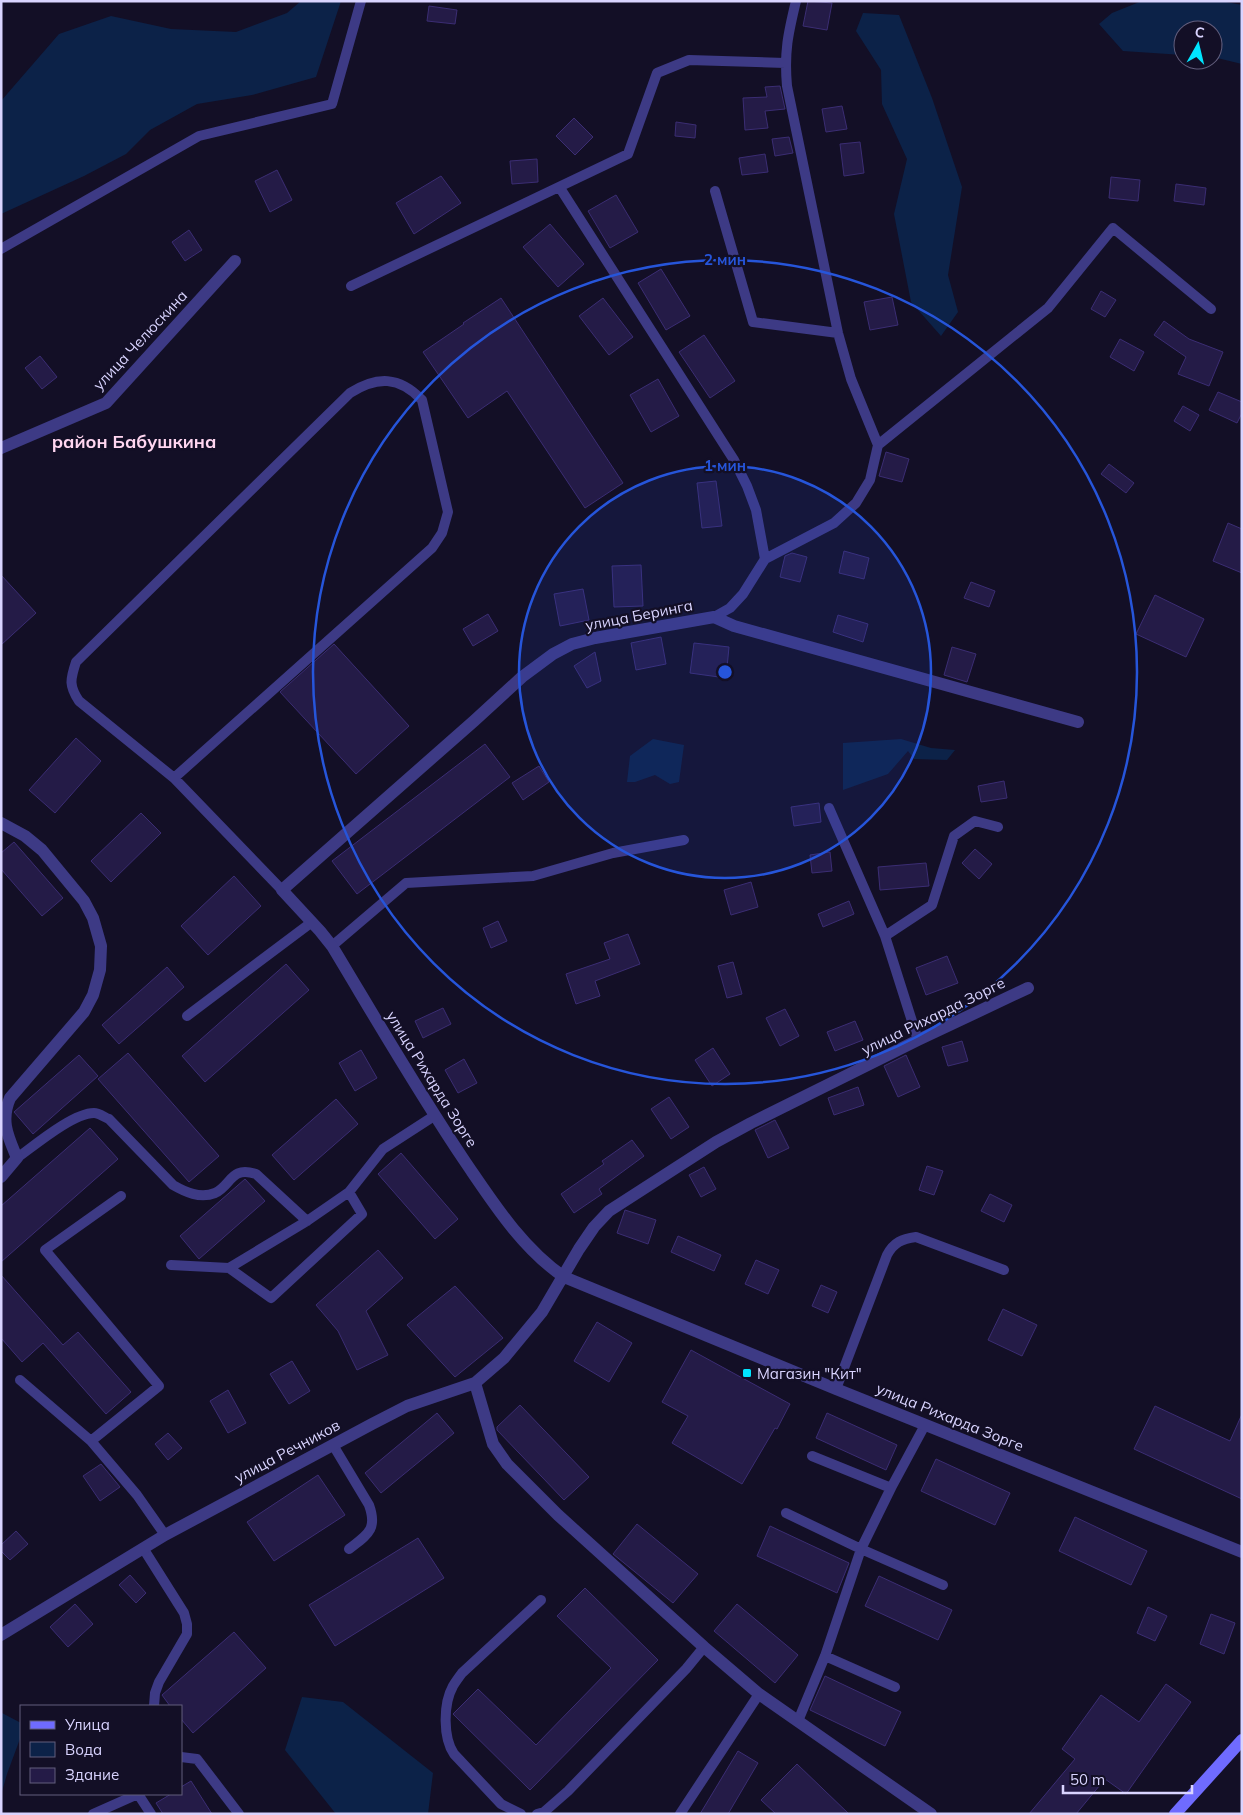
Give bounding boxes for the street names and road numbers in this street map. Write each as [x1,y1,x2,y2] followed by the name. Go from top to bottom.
[89,286,191,394] street label: улица Челюскина
[584,595,694,635] street label: улица Беринга
[858,973,1008,1059] street label: улица Рихарда Зорге
[382,1007,482,1151] street label: улица Рихарда Зорге
[873,1379,1027,1455] street label: улица Рихарда Зорге
[231,1415,343,1487] street label: улица Речников

